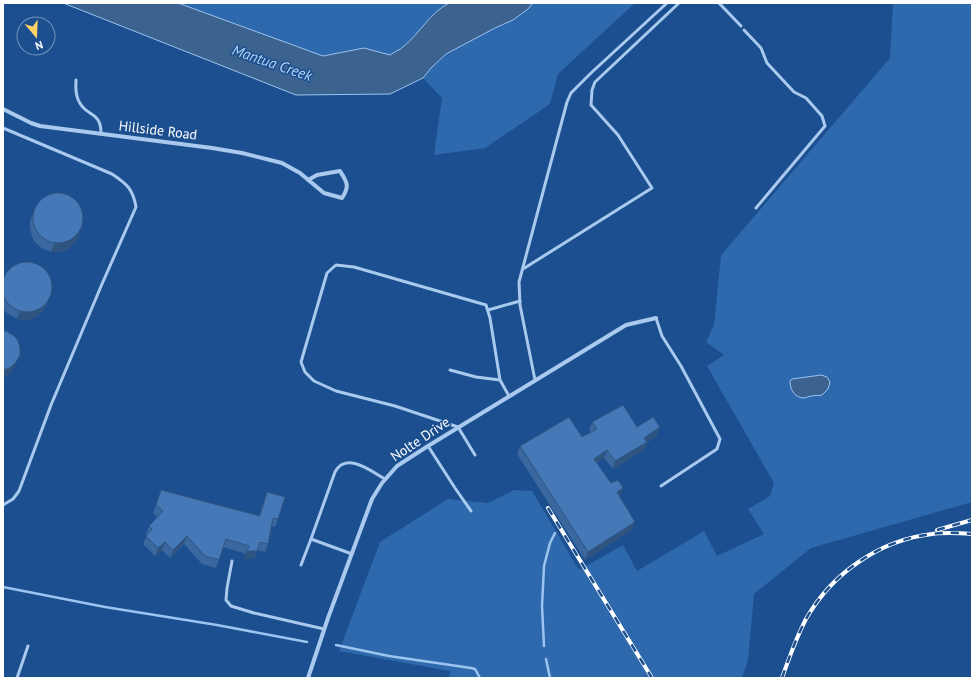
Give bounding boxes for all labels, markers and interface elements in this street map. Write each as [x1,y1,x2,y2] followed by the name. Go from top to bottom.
[16,16,56,56] north arrow
[34,38,45,53] text: N
[230,40,316,85] water label: Mantua Creek
[118,116,198,144] street label: Hillside Road
[387,413,453,465] street label: Nolte Drive

